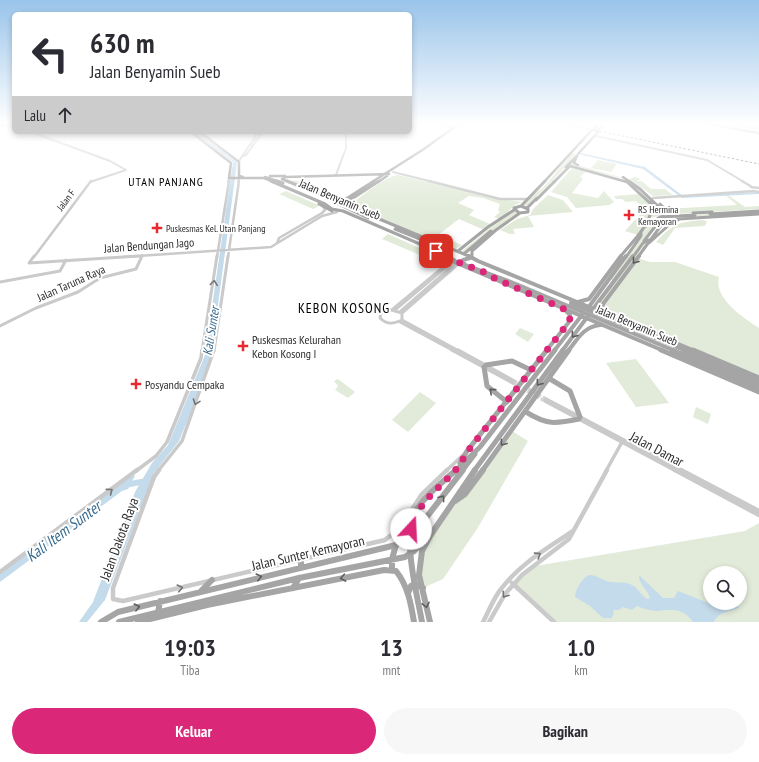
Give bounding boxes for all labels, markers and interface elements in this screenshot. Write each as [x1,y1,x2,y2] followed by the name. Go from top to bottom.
[90,24,154,61] text: 630 m
[24,28,76,80] icon: left
[90,60,221,83] text: Jalan Benyamin Sueb
[54,104,76,126] icon: ahead
[24,106,46,125] text: Lalu
[128,174,204,189] district label: UTAN PANJANG
[296,175,383,223] street label: Jalan Benyamin Sueb
[53,187,78,214] street label: Jalan F
[638,203,679,228] place label: RS Hermina Kemayoran
[623,209,635,221] marker: RS Hermina Kemayoran
[151,222,163,234] marker: Puskesmas Kel. Utan Panjang
[166,222,265,235] place label: Puskesmas Kel. Utan Panjang
[102,234,195,256] street label: Jalan Bendungan Jago
[419,234,453,268] pin
[425,240,447,262] icon: arrive
[633,256,640,263] one-way arrow
[34,261,108,305] street label: Jalan Taruna Raya
[209,280,218,286] one-way arrow
[298,299,390,317] district label: KEBON KOSONG
[593,301,680,349] street label: Jalan Benyamin Sueb
[199,303,224,357] water label: Kali Sunter
[572,331,579,338] one-way arrow
[252,332,341,361] place label: Puskesmas Kelurahan Kebon Kosong I
[237,340,249,352] marker: Puskesmas Kelurahan Kebon Kosong I
[145,377,224,392] place label: Posyandu Cempaka
[130,378,142,390] marker: Posyandu Cempaka
[536,379,544,386] one-way arrow
[490,389,497,396] one-way arrow
[192,399,200,406] one-way arrow
[626,427,687,471] street label: Jalan Damar
[500,439,508,446] one-way arrow
[106,488,113,495] one-way arrow
[21,495,107,566] water label: Kali Item Sunter
[95,495,142,584] street label: Jalan Dakota Raya
[437,495,444,502] one-way arrow
[390,508,432,550] position arrow
[249,531,366,575] street label: Jalan Sunter Kemayoran
[534,552,541,559] one-way arrow
[703,566,747,610] map controls
[703,566,747,610] button: search
[340,573,347,582] one-way arrow
[256,574,262,582] one-way arrow
[177,584,183,592] one-way arrow
[503,590,510,597] one-way arrow
[422,602,430,608] one-way arrow
[133,603,140,611] one-way arrow
[164,632,216,663] text: 19:03
[380,632,403,663] text: 13
[567,632,595,663] text: 1.0
[180,662,200,679] text: Tiba
[383,662,400,679] text: mnt
[574,662,588,679] text: km
[12,708,376,754] button: Keluar
[384,708,747,754] button: Bagikan

